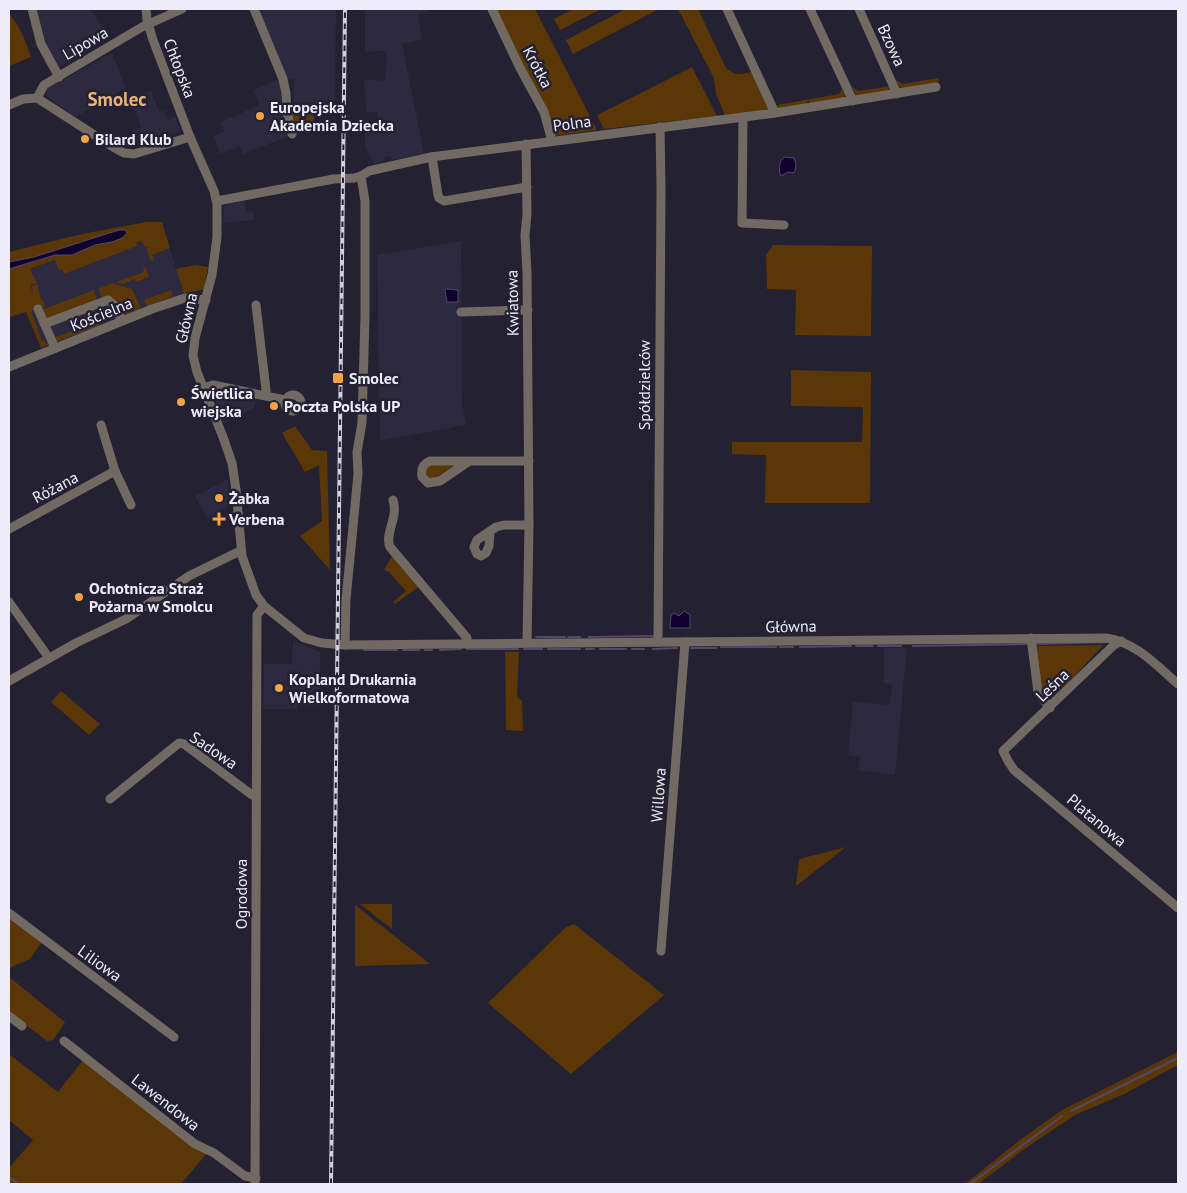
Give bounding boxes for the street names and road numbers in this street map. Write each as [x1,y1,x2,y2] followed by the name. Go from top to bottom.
[874,21,910,69] street label: Bzowa
[59,22,111,64] street label: Lipowa
[160,35,200,101] street label: Chłopska
[519,43,557,91] street label: Krótka
[552,110,592,136] street label: Polna
[501,270,523,336] street label: Kwiatowa
[170,291,202,345] street label: Główna
[67,292,135,336] street label: Kościelna
[634,340,654,430] street label: Spółdzielców
[29,467,81,507] street label: Różana
[765,616,817,636] street label: Główna
[1031,664,1073,706] street label: Leśna
[186,727,242,773] street label: Sadowa
[646,767,670,823] street label: Willowa
[1063,789,1131,851] street label: Platanowa
[231,859,251,929] street label: Ogrodowa
[74,940,126,986] street label: Liliowa
[128,1069,204,1135] street label: Lawendowa

